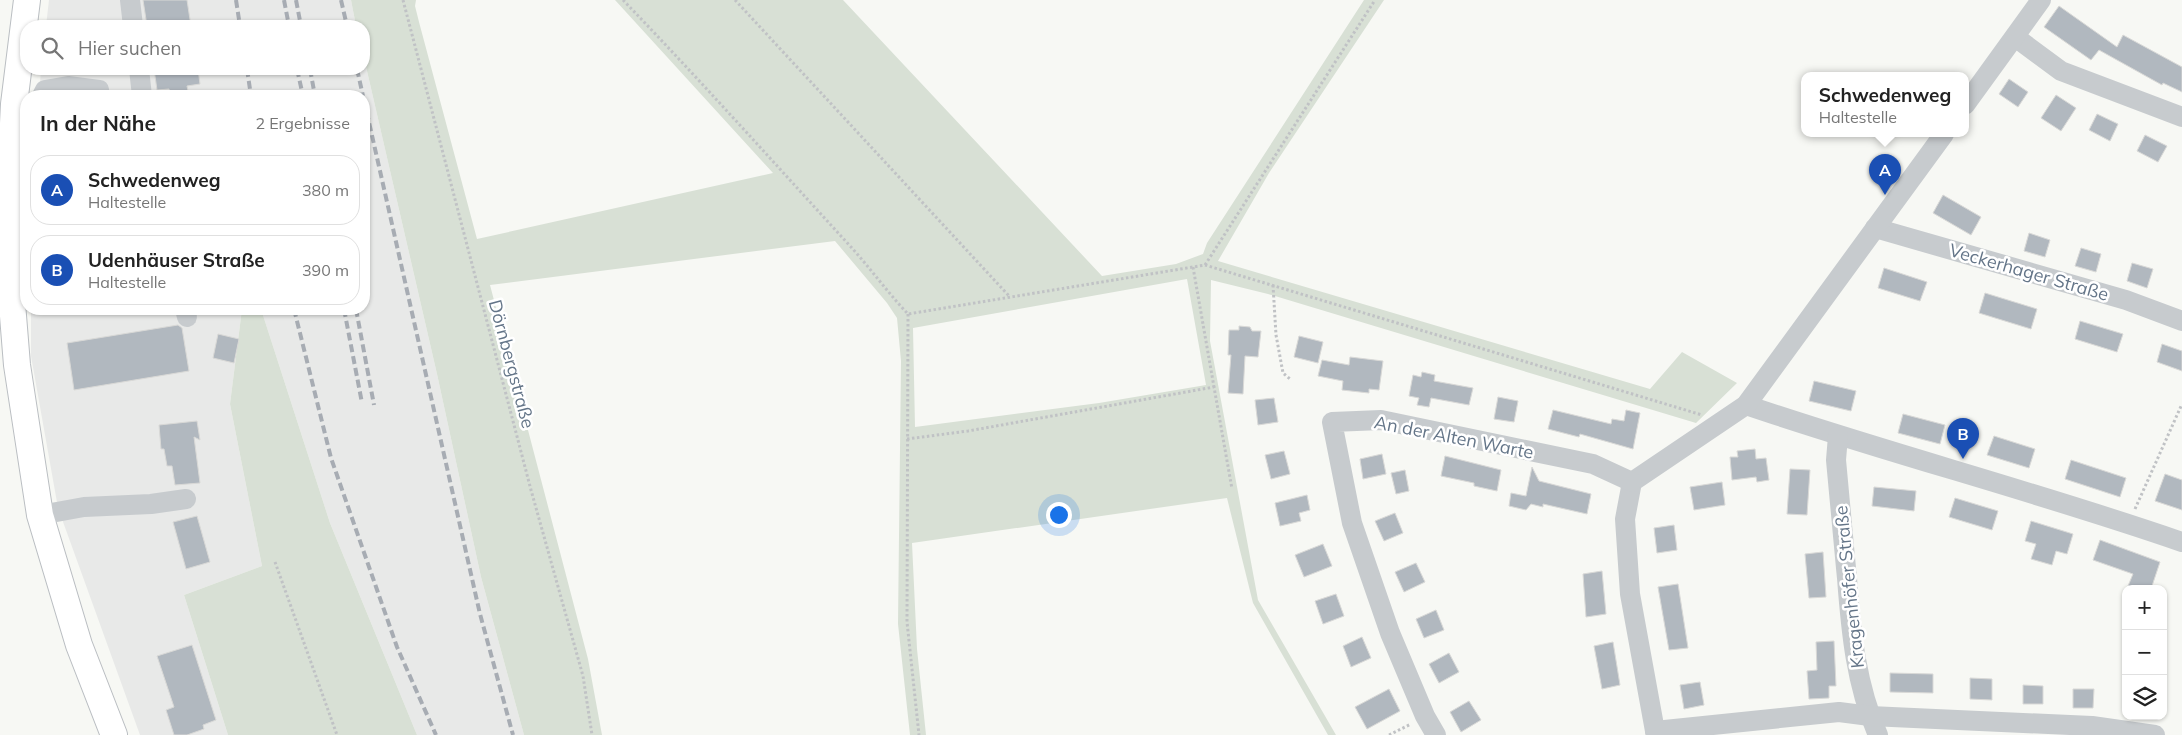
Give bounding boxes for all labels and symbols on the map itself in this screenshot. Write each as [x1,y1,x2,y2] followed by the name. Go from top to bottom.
[1869,154,1901,195] pin: A
[1947,238,2111,306] street label: Veckerhager Straße
[484,297,540,431] street label: Dörnbergstraße
[1372,410,1536,464] street label: An der Alten Warte
[1947,418,1979,459] pin: B
[1046,502,1072,528] your location
[1829,505,1869,669] street label: Kragenhöfer Straße

